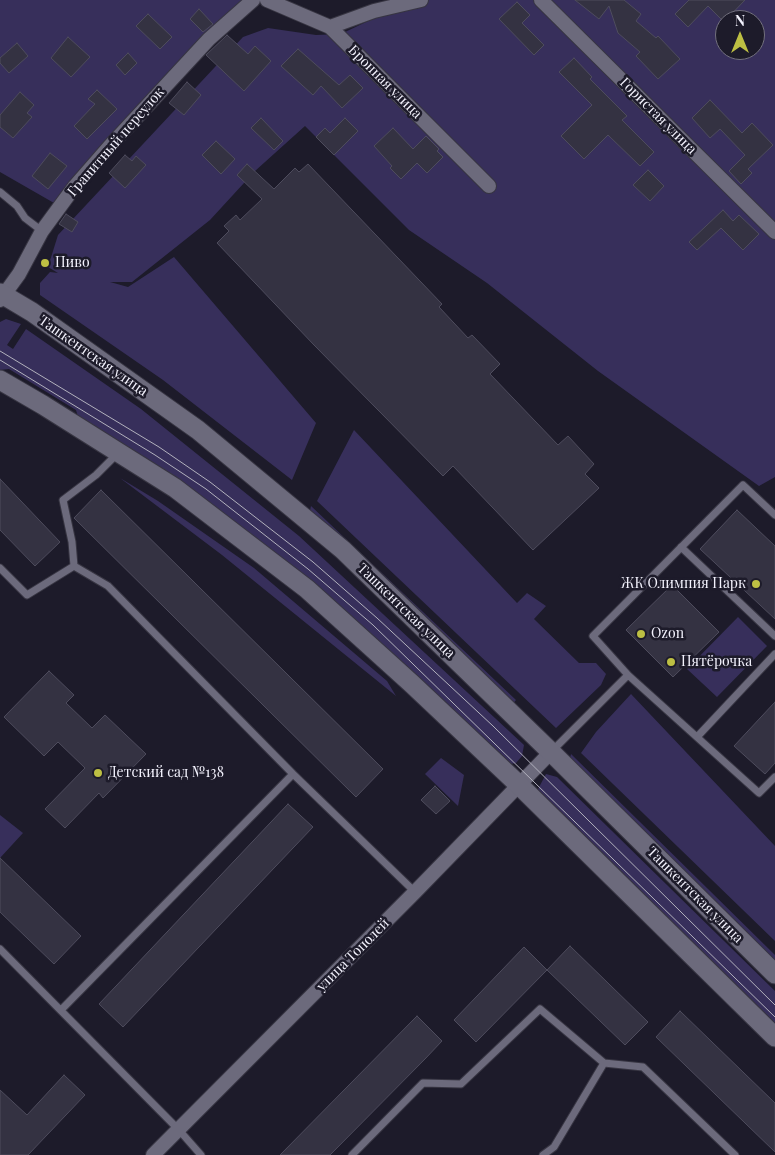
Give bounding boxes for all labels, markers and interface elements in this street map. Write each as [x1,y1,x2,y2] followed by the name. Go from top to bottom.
[715,10,765,60] north arrow
[735,11,745,30] text: N
[345,42,425,122] street label: Бронная улица
[616,74,700,158] street label: Гористая улица
[64,84,168,200] street label: Гранитный переулок
[55,255,90,271] place label: Пиво
[39,257,51,269] marker: Пиво
[35,312,151,400] street label: Ташкентская улица
[354,560,458,662] street label: Ташкентская улица
[621,576,746,592] place label: ЖК Олимпия Парк
[750,578,762,590] marker: ЖК Олимпия Парк
[651,626,684,642] place label: Ozon
[635,628,647,640] marker: Ozon
[681,654,752,670] place label: Пятёрочка
[665,656,677,668] marker: Пятёрочка
[108,765,224,781] place label: Детский сад №138
[92,767,104,779] marker: Детский сад №138
[643,843,747,947] street label: Ташкентская улица
[313,915,393,995] street label: улица Тополей

